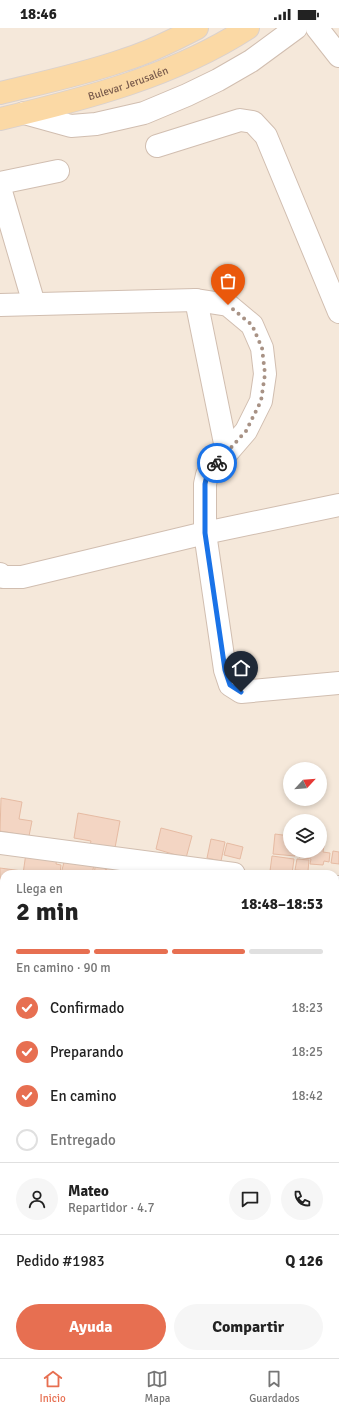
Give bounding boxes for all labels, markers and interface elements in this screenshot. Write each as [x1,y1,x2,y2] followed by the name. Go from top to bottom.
[20,5,57,23] text: 18:46
[86,63,170,103] street label: Bulevar Jerusalén
[211,264,245,305] pin
[217,270,239,292] icon: bag
[197,443,237,483] courier
[206,452,228,474] icon: bike
[224,651,258,692] pin
[230,657,252,679] icon: home
[283,762,327,806] north arrow
[283,762,327,858] map controls
[283,814,327,858] button: layers
[16,881,63,897] text: Llega en
[241,895,323,913] text: 18:48–18:53
[16,896,79,928] text: 2 min
[16,960,111,976] text: En camino · 90 m
[16,997,38,1019] icon: check
[50,999,124,1017] text: Confirmado
[291,1000,323,1016] text: 18:23
[16,1041,38,1063] icon: check
[50,1043,124,1061] text: Preparando
[291,1044,323,1060] text: 18:25
[16,1085,38,1107] icon: check
[50,1087,117,1105] text: En camino
[291,1088,323,1104] text: 18:42
[50,1131,116,1149] text: Entregado
[16,1178,58,1220] button: person
[229,1178,271,1220] button: chat
[281,1178,323,1220] button: phone
[68,1182,109,1200] text: Mateo
[68,1200,154,1216] text: Repartidor · 4.7
[16,1252,105,1270] text: Pedido #1983
[285,1252,323,1270] text: Q 126
[16,1304,166,1350] button: Ayuda
[174,1304,323,1350] button: Compartir
[39,1368,66,1405] tab: Inicio
[144,1368,170,1405] tab: Mapa
[249,1368,300,1405] tab: Guardados

